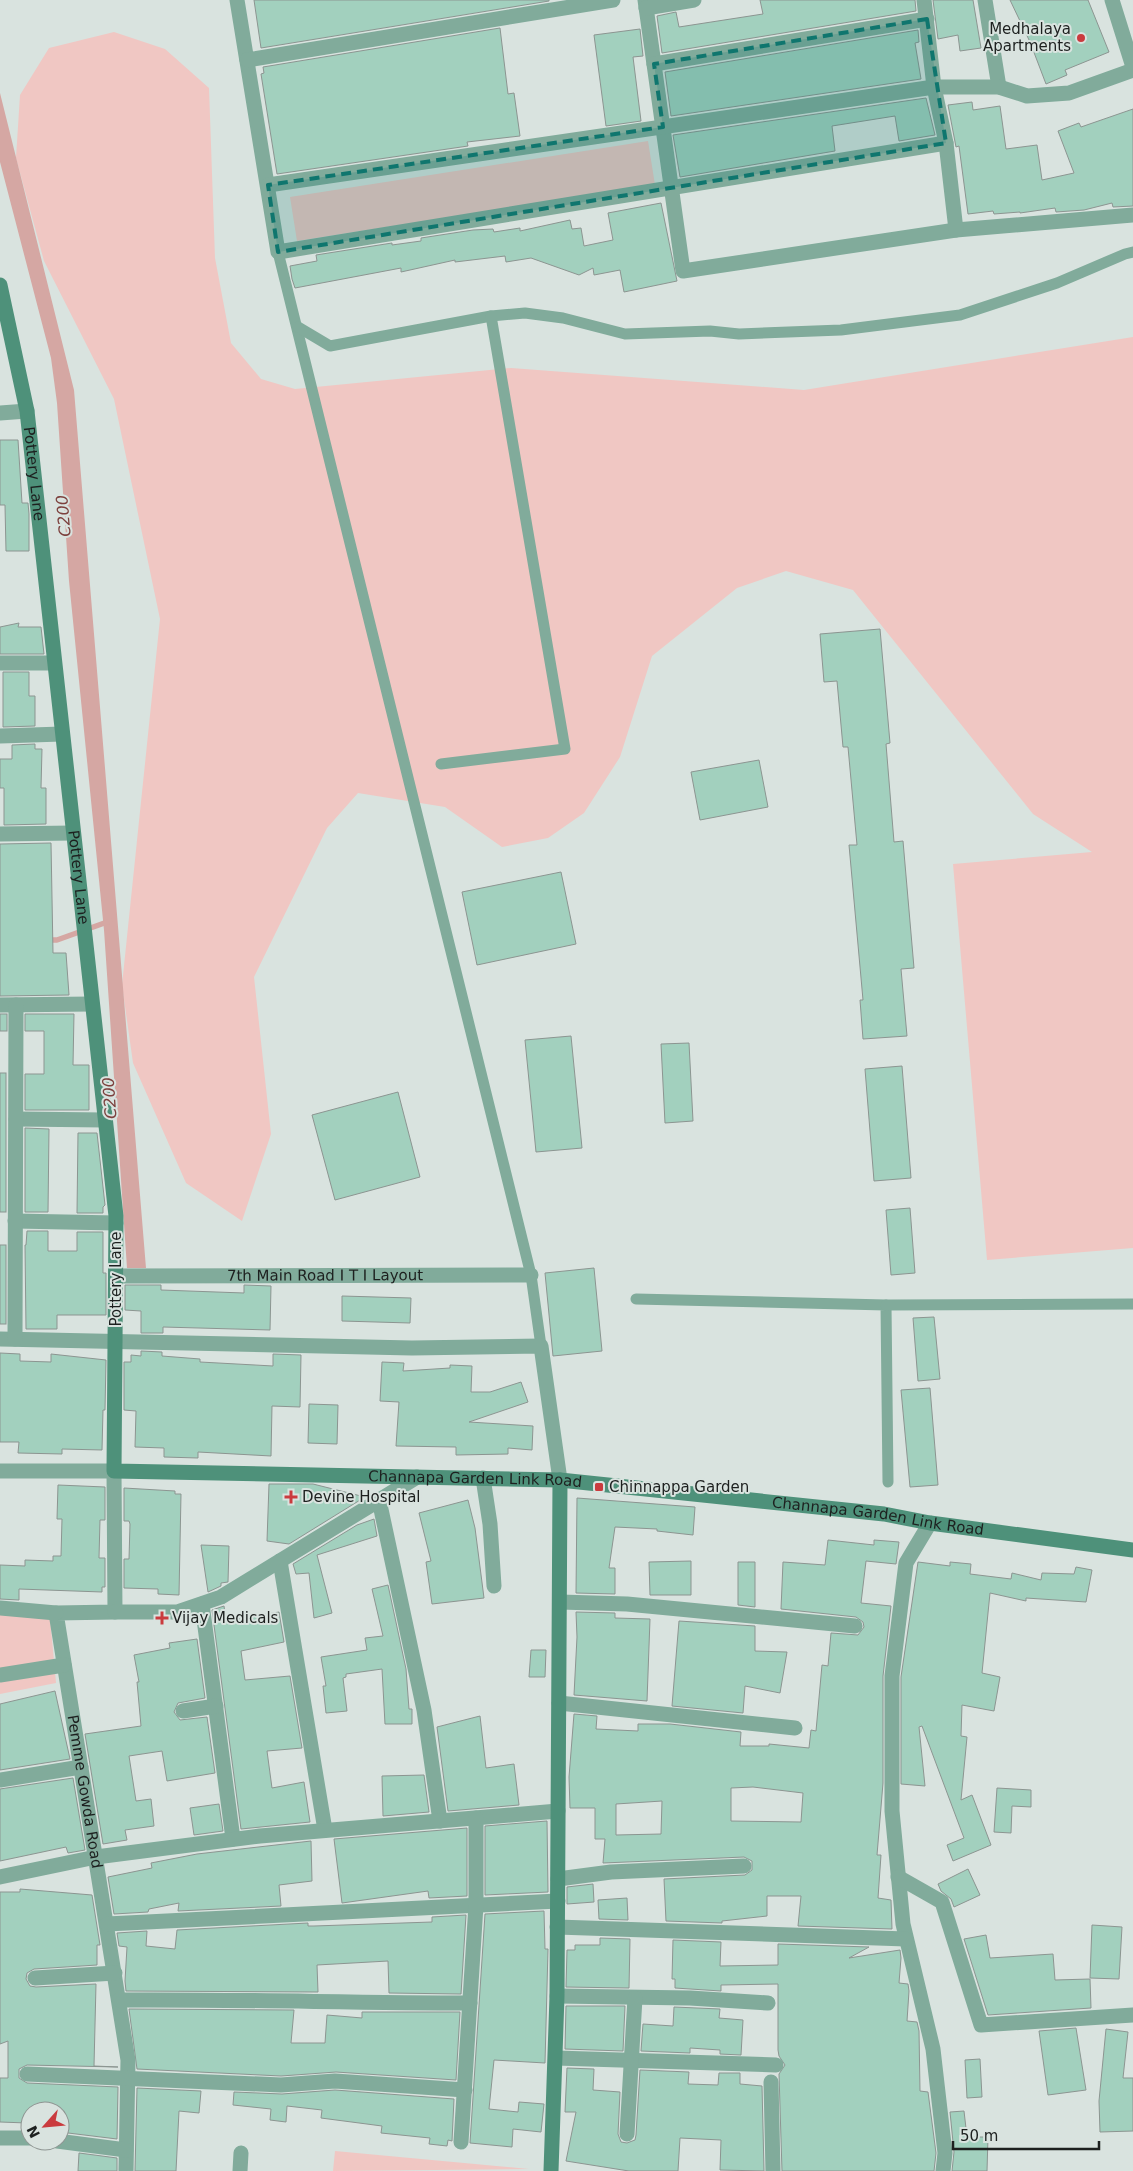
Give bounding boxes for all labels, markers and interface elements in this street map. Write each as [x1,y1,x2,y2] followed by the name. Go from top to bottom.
[983,20,1071,55] place label: Medhalaya Apartments
[1075,32,1087,44] marker: Medhalaya Apartments
[20,426,48,522] street label: Pottery Lane
[52,494,75,538] water label: C200
[64,829,93,925] street label: Pottery Lane
[99,1076,120,1119] water label: C200
[107,1232,125,1326] street label: Pottery Lane
[227,1266,423,1285] street label: 7th Main Road I T I Layout
[368,1467,583,1491] street label: Channapa Garden Link Road
[609,1478,749,1496] place label: Chinnappa Garden
[593,1481,605,1493] marker: Chinnappa Garden
[302,1488,421,1506] place label: Devine Hospital
[284,1490,298,1504] marker: Devine Hospital
[771,1493,985,1539] street label: Channapa Garden Link Road
[172,1609,279,1627] place label: Vijay Medicals
[156,1612,168,1624] marker: Vijay Medicals
[64,1714,106,1870] street label: Pemme Gowda Road
[20,2101,70,2151] north arrow
[953,2118,1099,2150] scale bar
[24,2123,43,2141] text: N
[960,2127,998,2145] text: 50 m

